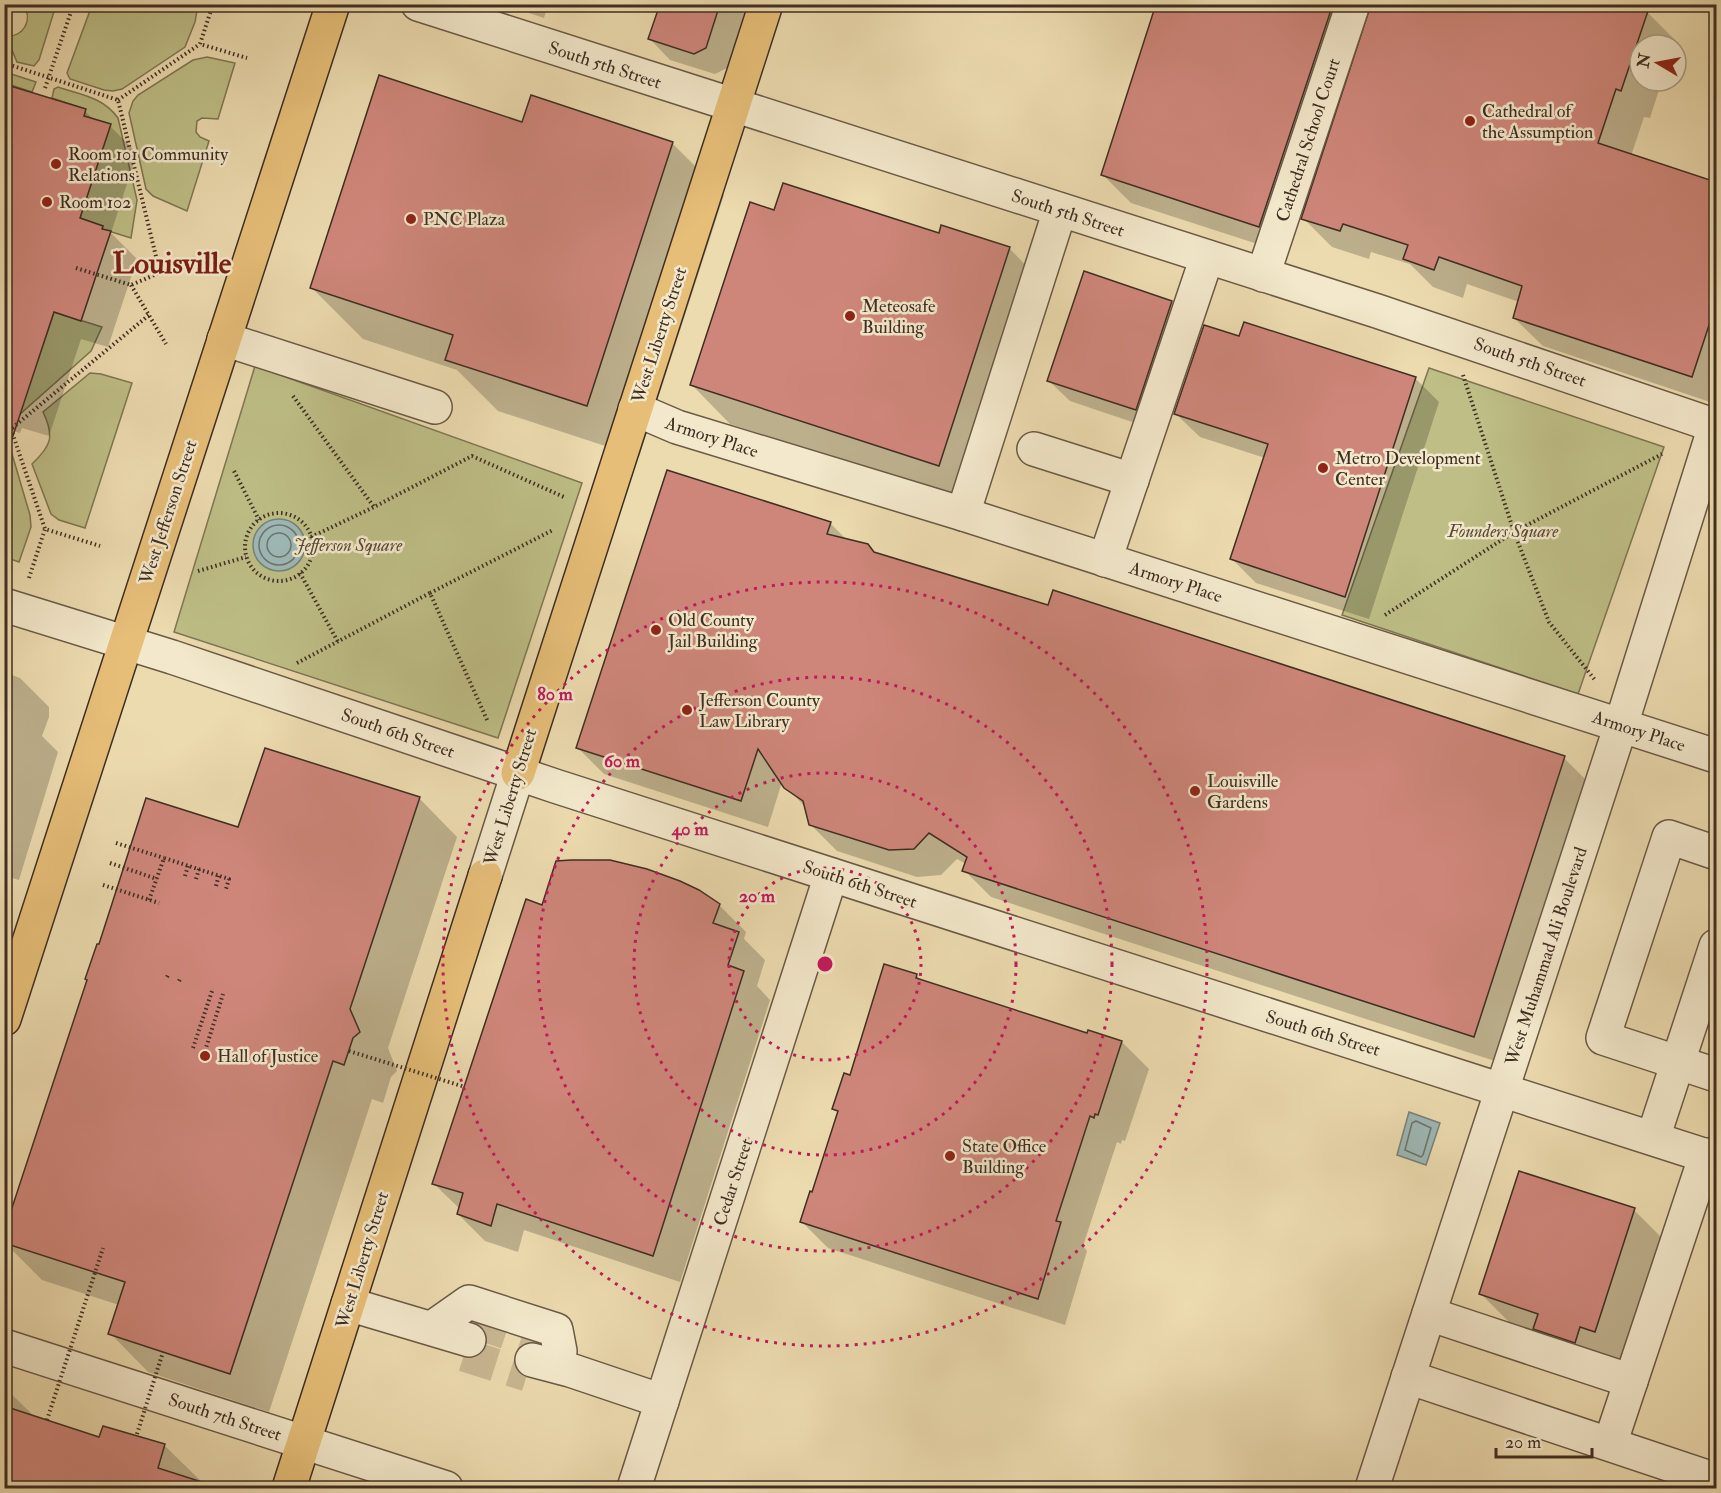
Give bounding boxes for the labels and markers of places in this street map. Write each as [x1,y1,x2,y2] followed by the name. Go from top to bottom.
[1482,100,1593,144] place label: Cathedral of the Assumption
[1463,114,1477,128] marker: Cathedral of the Assumption
[68,143,229,187] place label: Room 101 Community Relations
[49,157,63,171] marker: Room 101 Community Relations
[59,191,131,214] place label: Room 102
[40,195,54,209] marker: Room 102
[423,208,506,231] place label: PNC Plaza
[404,212,418,226] marker: PNC Plaza
[862,295,936,339] place label: Meteosafe Building
[843,309,857,323] marker: Meteosafe Building
[1335,447,1481,491] place label: Metro Development Center
[1316,461,1330,475] marker: Metro Development Center
[667,609,759,653] place label: Old County Jail Building
[649,623,663,637] marker: Old County Jail Building
[698,689,821,733] place label: Jefferson County Law Library
[680,703,694,717] marker: Jefferson County Law Library
[1207,770,1279,814] place label: Louisville Gardens
[1188,784,1202,798] marker: Louisville Gardens
[815,954,835,974] centre of rings
[217,1045,319,1068] place label: Hall of Justice
[198,1049,212,1063] marker: Hall of Justice
[962,1135,1047,1179] place label: State Office Building
[943,1149,957,1163] marker: State Office Building

